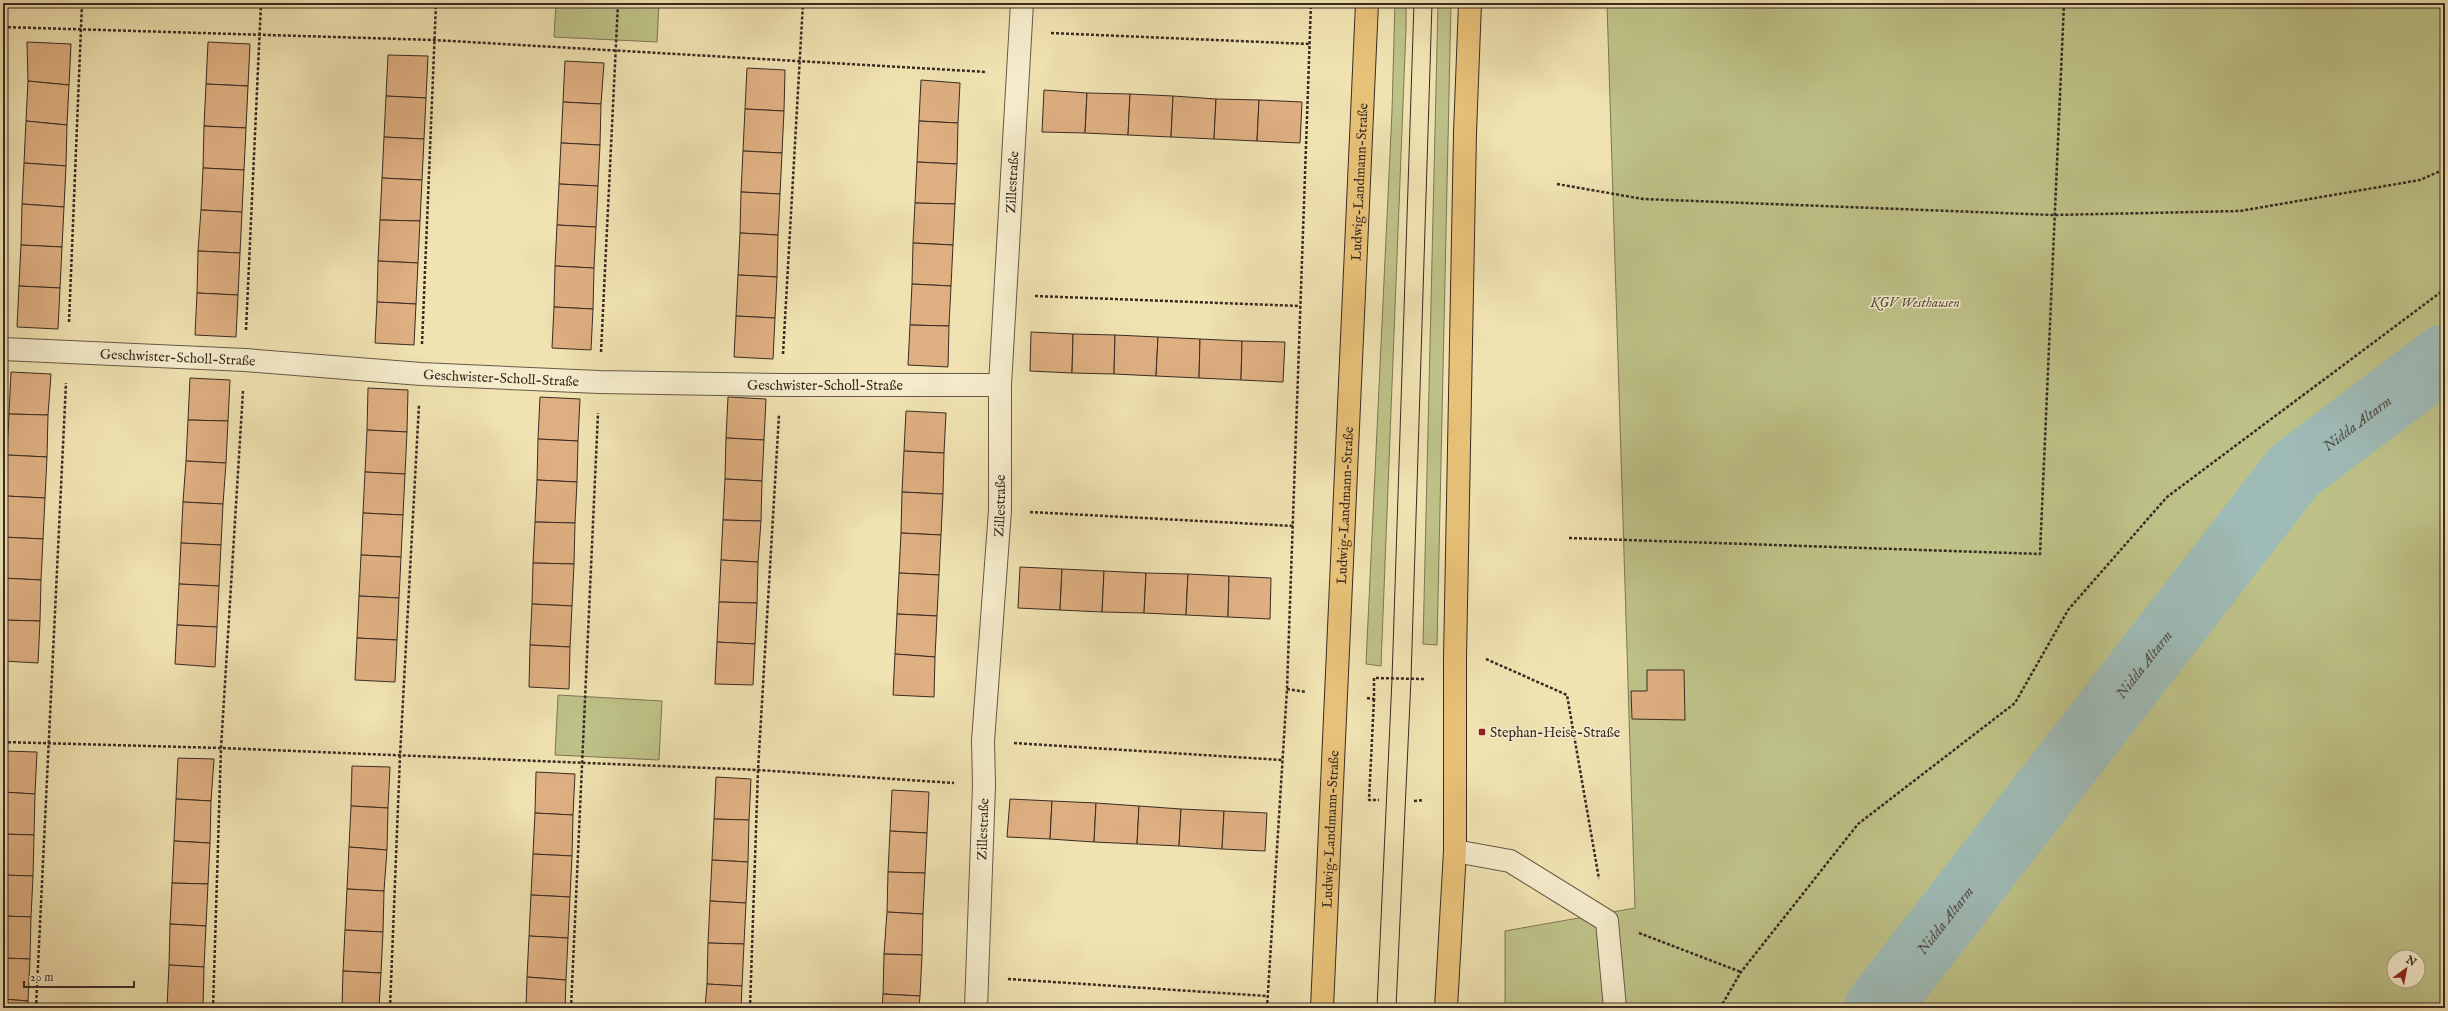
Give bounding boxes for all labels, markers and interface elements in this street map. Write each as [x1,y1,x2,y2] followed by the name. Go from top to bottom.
[1347,102,1373,261] street label: Ludwig-Landmann-Straße
[1002,150,1023,214] street label: Zillestraße
[1869,294,1960,312] park label: KGV Westhausen
[100,345,257,371] street label: Geschwister-Scholl-Straße
[423,366,580,391] street label: Geschwister-Scholl-Straße
[747,376,903,395] street label: Geschwister-Scholl-Straße
[2319,392,2396,456] water label: Nidda Altarm
[1333,426,1358,585] street label: Ludwig-Landmann-Straße
[990,474,1010,538] street label: Zillestraße
[2112,627,2177,703] water label: Nidda Altarm
[1490,724,1621,742] place label: Stephan-Heise-Straße
[1477,727,1487,737] marker: Stephan-Heise-Straße
[1318,749,1344,908] street label: Ludwig-Landmann-Straße
[973,797,994,861] street label: Zillestraße
[1913,883,1978,959] water label: Nidda Altarm
[2386,949,2426,989] north arrow
[2402,952,2419,970] text: N
[24,963,134,989] scale bar
[30,970,53,985] text: 20 m

